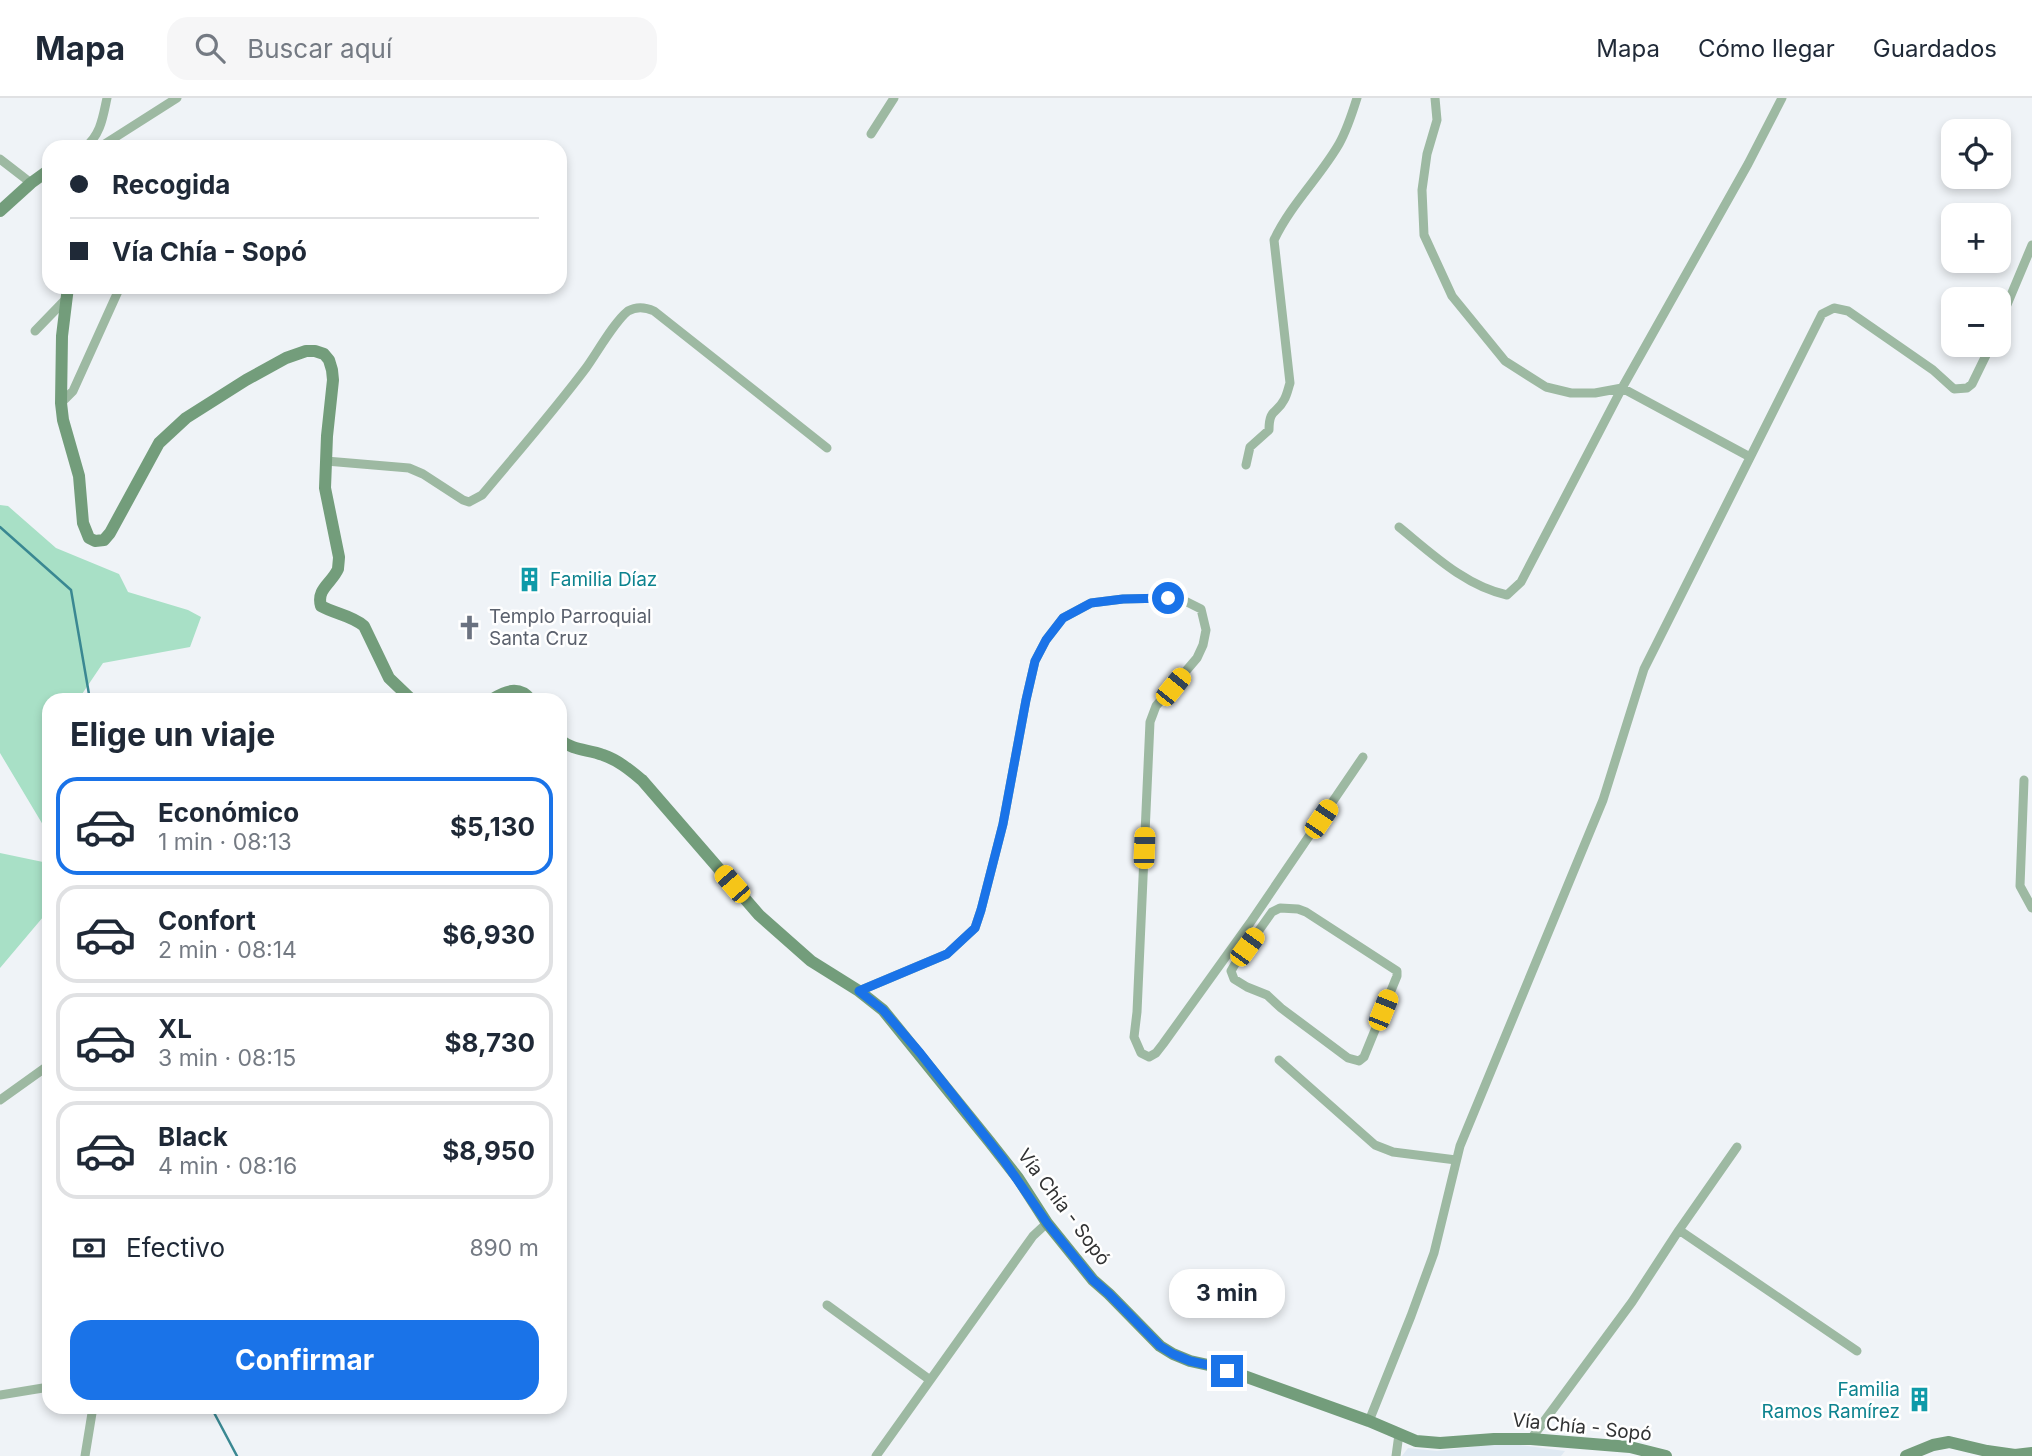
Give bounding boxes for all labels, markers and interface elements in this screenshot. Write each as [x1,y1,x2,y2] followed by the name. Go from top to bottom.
[167,17,657,80] search box
[35,28,125,68] text: Mapa
[191,29,229,67] icon: search
[247,33,392,64] text: Buscar aquí
[1596,34,1660,63] text: Mapa
[1698,34,1835,63] text: Cómo llegar
[1873,34,1997,63] text: Guardados
[1941,119,2011,357] map controls
[1941,119,2011,189] button: locate
[112,169,230,200] text: Recogida
[1941,203,2011,273] button: +
[112,236,307,267] text: Vía Chía - Sopó
[1941,287,2011,357] button: −
[516,565,544,593] building icon: Familia Díaz
[550,568,657,591] place label: Familia Díaz
[1152,582,1184,614] route start
[489,605,652,650] place label: Templo Parroquial Santa Cruz
[455,613,483,641] church icon: Templo Parroquial Santa Cruz
[1152,664,1195,710] car
[70,715,275,754] text: Elige un viaje
[74,795,137,858] icon: car
[1301,796,1342,842] car
[158,797,299,828] text: Económico
[450,811,535,842] text: $5,130
[1133,827,1156,869] car
[158,828,292,856] text: 1 min · 08:13
[711,861,754,907] car
[74,903,137,966] icon: car
[158,905,256,936] text: Confort
[442,919,535,950] text: $6,930
[1227,924,1268,970] car
[158,936,297,964] text: 2 min · 08:14
[1366,987,1401,1033] car
[74,1011,137,1074] icon: car
[158,1013,192,1044] text: XL
[445,1027,535,1058] text: $8,730
[158,1044,296,1072] text: 3 min · 08:15
[74,1119,137,1182] icon: car
[158,1121,228,1152] text: Black
[442,1135,535,1166] text: $8,950
[1013,1144,1115,1270] street label: Vía Chía - Sopó
[158,1152,297,1180] text: 4 min · 08:16
[70,1229,108,1267] icon: cash
[126,1232,225,1263] text: Efectivo
[469,1234,539,1262] text: 890 m
[1169,1270,1285,1318] callout: 3 min
[1196,1279,1258,1307] text: 3 min
[70,1320,539,1400] button: Confirmar
[1211,1355,1243,1387] route end
[1762,1378,1900,1423] place label: Familia Ramos Ramírez
[1906,1386,1934,1414] building icon: Familia Ramos Ramírez
[1511,1408,1653,1446] street label: Vía Chía - Sopó

